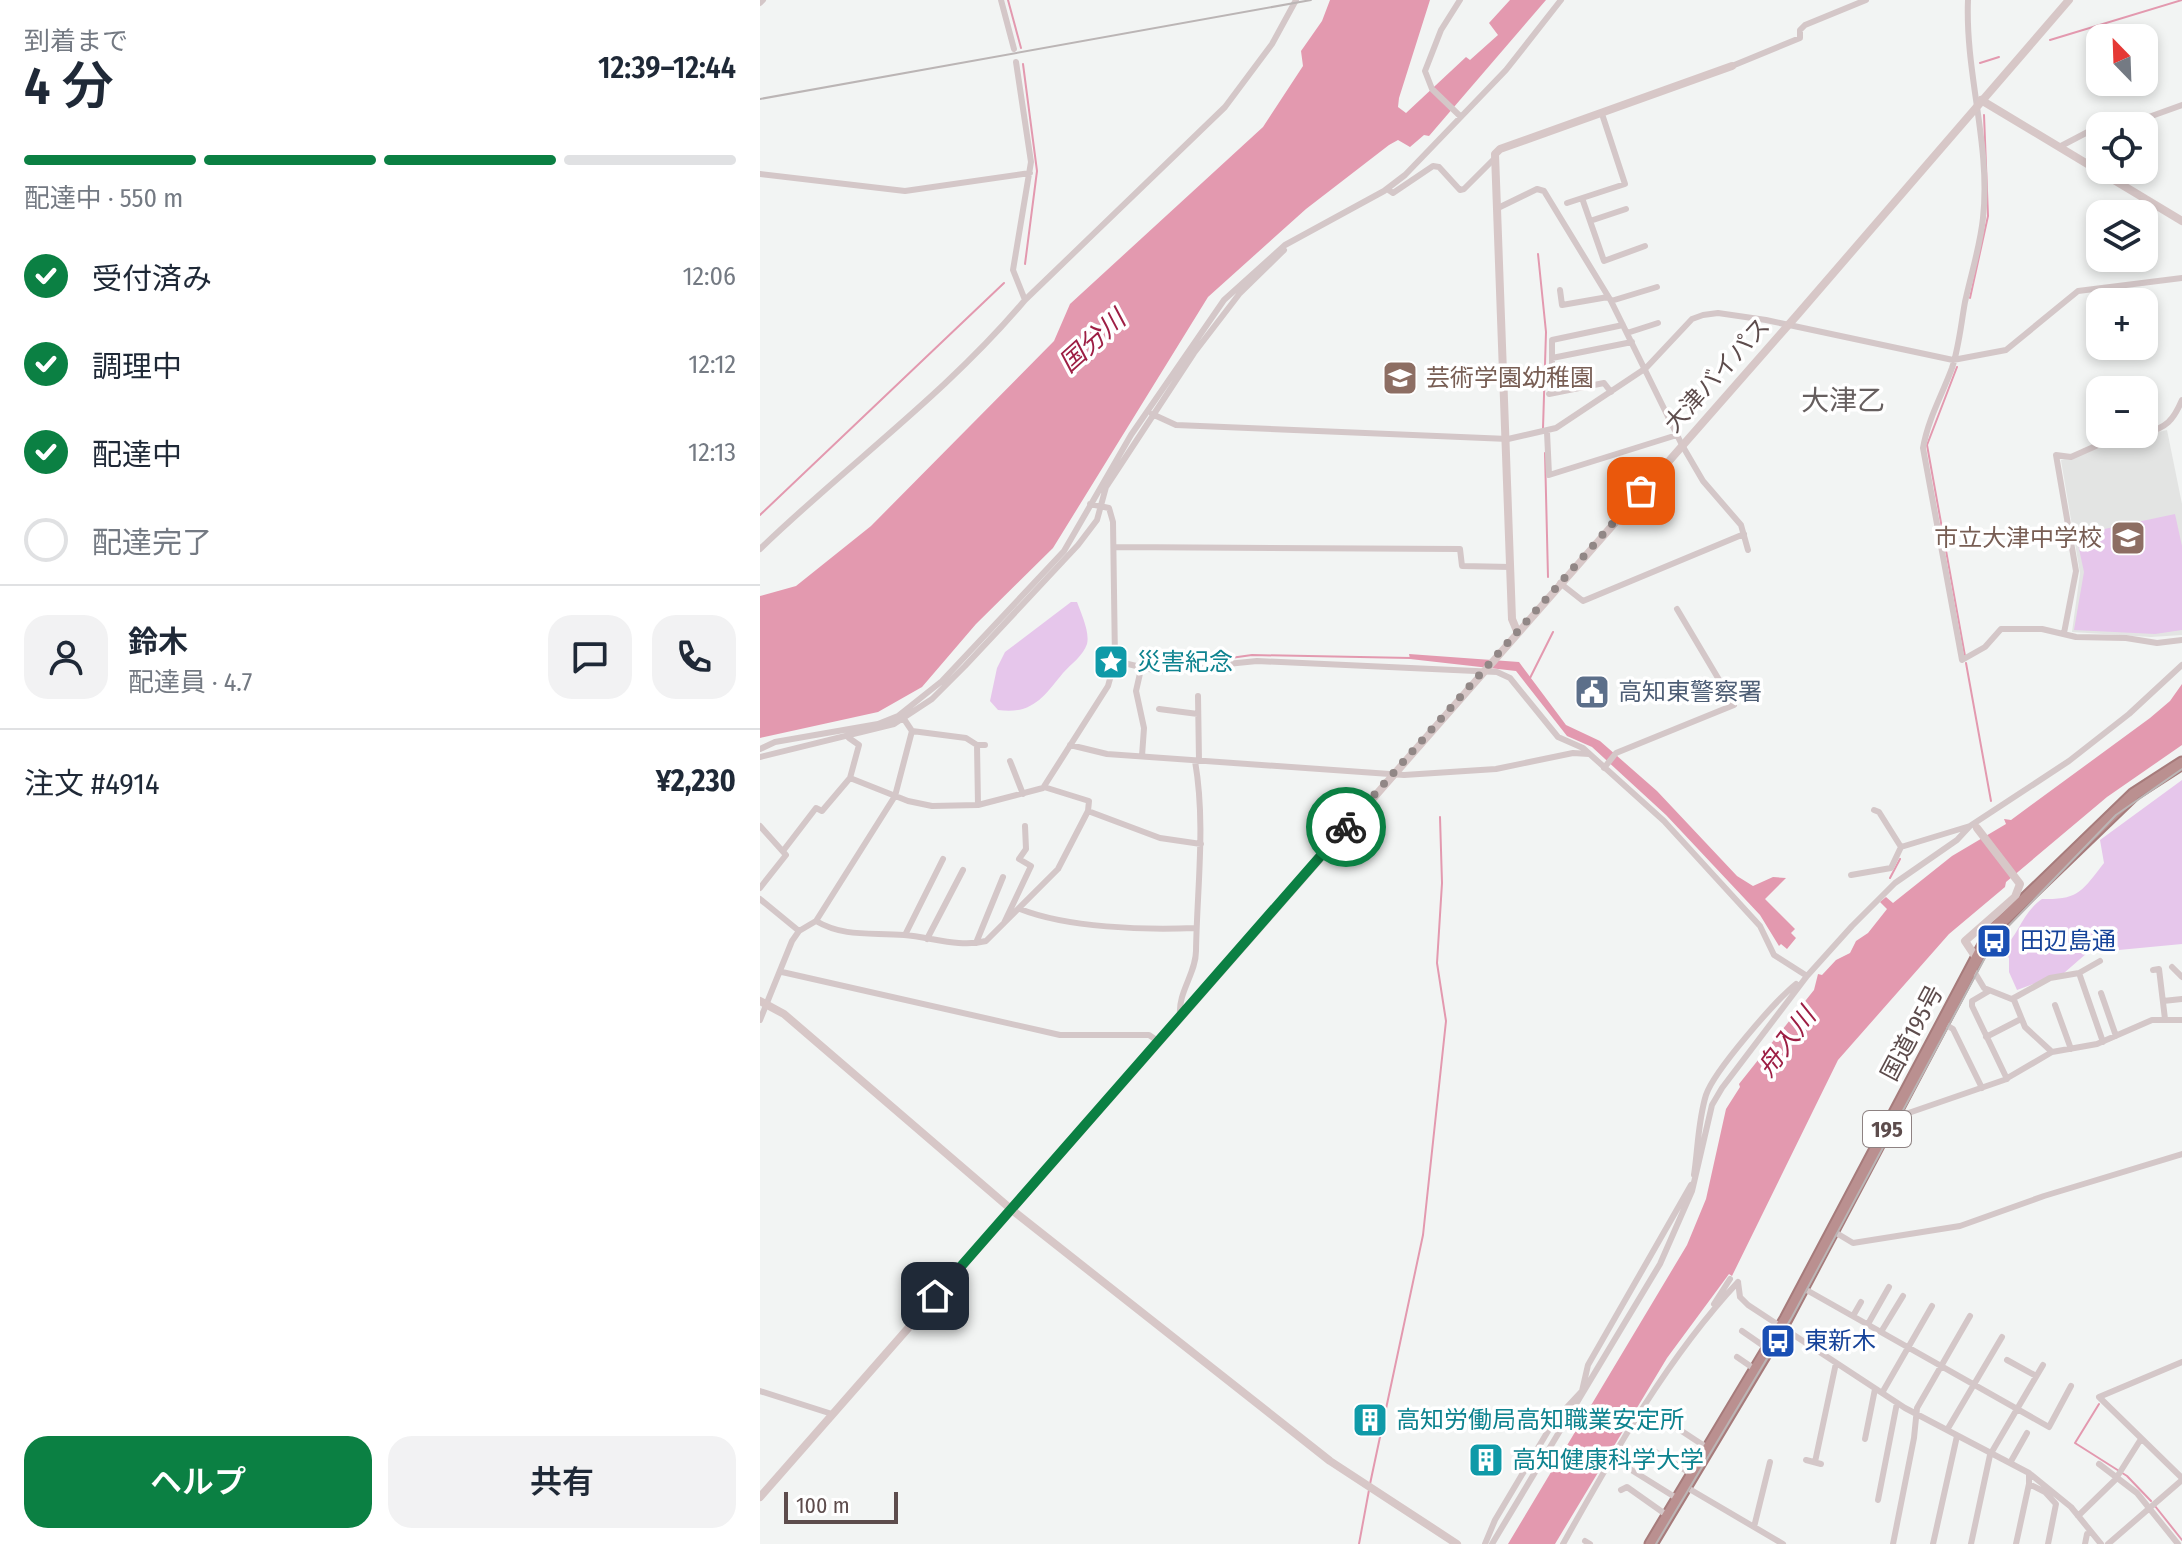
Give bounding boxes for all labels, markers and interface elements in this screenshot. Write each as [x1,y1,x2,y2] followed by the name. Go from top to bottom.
[2086,24,2158,96] north arrow
[2086,24,2158,448] map controls
[24,26,128,57] text: 到着まで
[598,50,736,86] text: 12:39–12:44
[24,55,114,118] text: 4 分
[2086,112,2158,184] button: locate
[24,183,183,214] text: 配達中 · 550 m
[2086,200,2158,272] button: layers
[24,254,68,298] icon: check
[92,261,212,297] text: 受付済み
[682,261,736,292] text: 12:06
[2086,288,2158,360] button: +
[1053,302,1134,379] water label: 国分川
[1659,312,1775,438] street label: 大津バイパス
[24,342,68,386] icon: check
[92,349,182,385] text: 調理中
[688,349,736,380] text: 12:12
[1381,359,1419,397] school or university icon: 芸術学園幼稚園
[1426,364,1594,392] place label: 芸術学園幼稚園
[2086,376,2158,448] button: −
[1801,384,1885,417] district label: 大津乙
[24,430,68,474] icon: check
[92,437,182,473] text: 配達中
[688,437,736,468] text: 12:13
[1607,457,1675,525] pin
[1619,469,1663,513] icon: bag
[2109,519,2147,557] school or university icon: 市立大津中学校
[1934,524,2102,552] place label: 市立大津中学校
[92,525,212,561] text: 配達完了
[24,615,108,699] button: person
[548,615,632,699] button: chat
[652,615,736,699] button: phone
[128,624,188,660] text: 鈴木
[1092,643,1130,681] place icon: 災害紀念
[1137,648,1233,676] place label: 災害紀念
[128,667,252,698] text: 配達員 · 4.7
[1573,673,1611,711] public building icon: 高知東警察署
[1618,678,1762,706] place label: 高知東警察署
[656,763,736,799] text: ¥2,230
[24,766,159,802] text: 注文 #4914
[1306,787,1386,867] courier
[1324,805,1368,849] icon: bike
[1975,922,2013,960] bus stop icon: 田辺島通
[2020,927,2116,955] place label: 田辺島通
[1875,980,1949,1086] street label: 国道195号
[1751,999,1824,1083] water label: 舟入川
[1863,1111,1911,1147] road number: 195
[901,1262,969,1330] pin
[913,1274,957,1318] icon: home
[1759,1322,1797,1360] bus stop icon: 東新木
[1804,1327,1876,1355] place label: 東新木
[1351,1401,1389,1439] building icon: 高知労働局高知職業安定所
[1396,1406,1684,1434] place label: 高知労働局高知職業安定所
[24,1436,372,1528] button: ヘルプ
[388,1436,736,1528] button: 共有
[1467,1441,1505,1479] building icon: 高知健康科学大学
[1512,1446,1704,1474] place label: 高知健康科学大学
[784,1488,898,1524] scale bar
[796,1492,850,1519] text: 100 m

